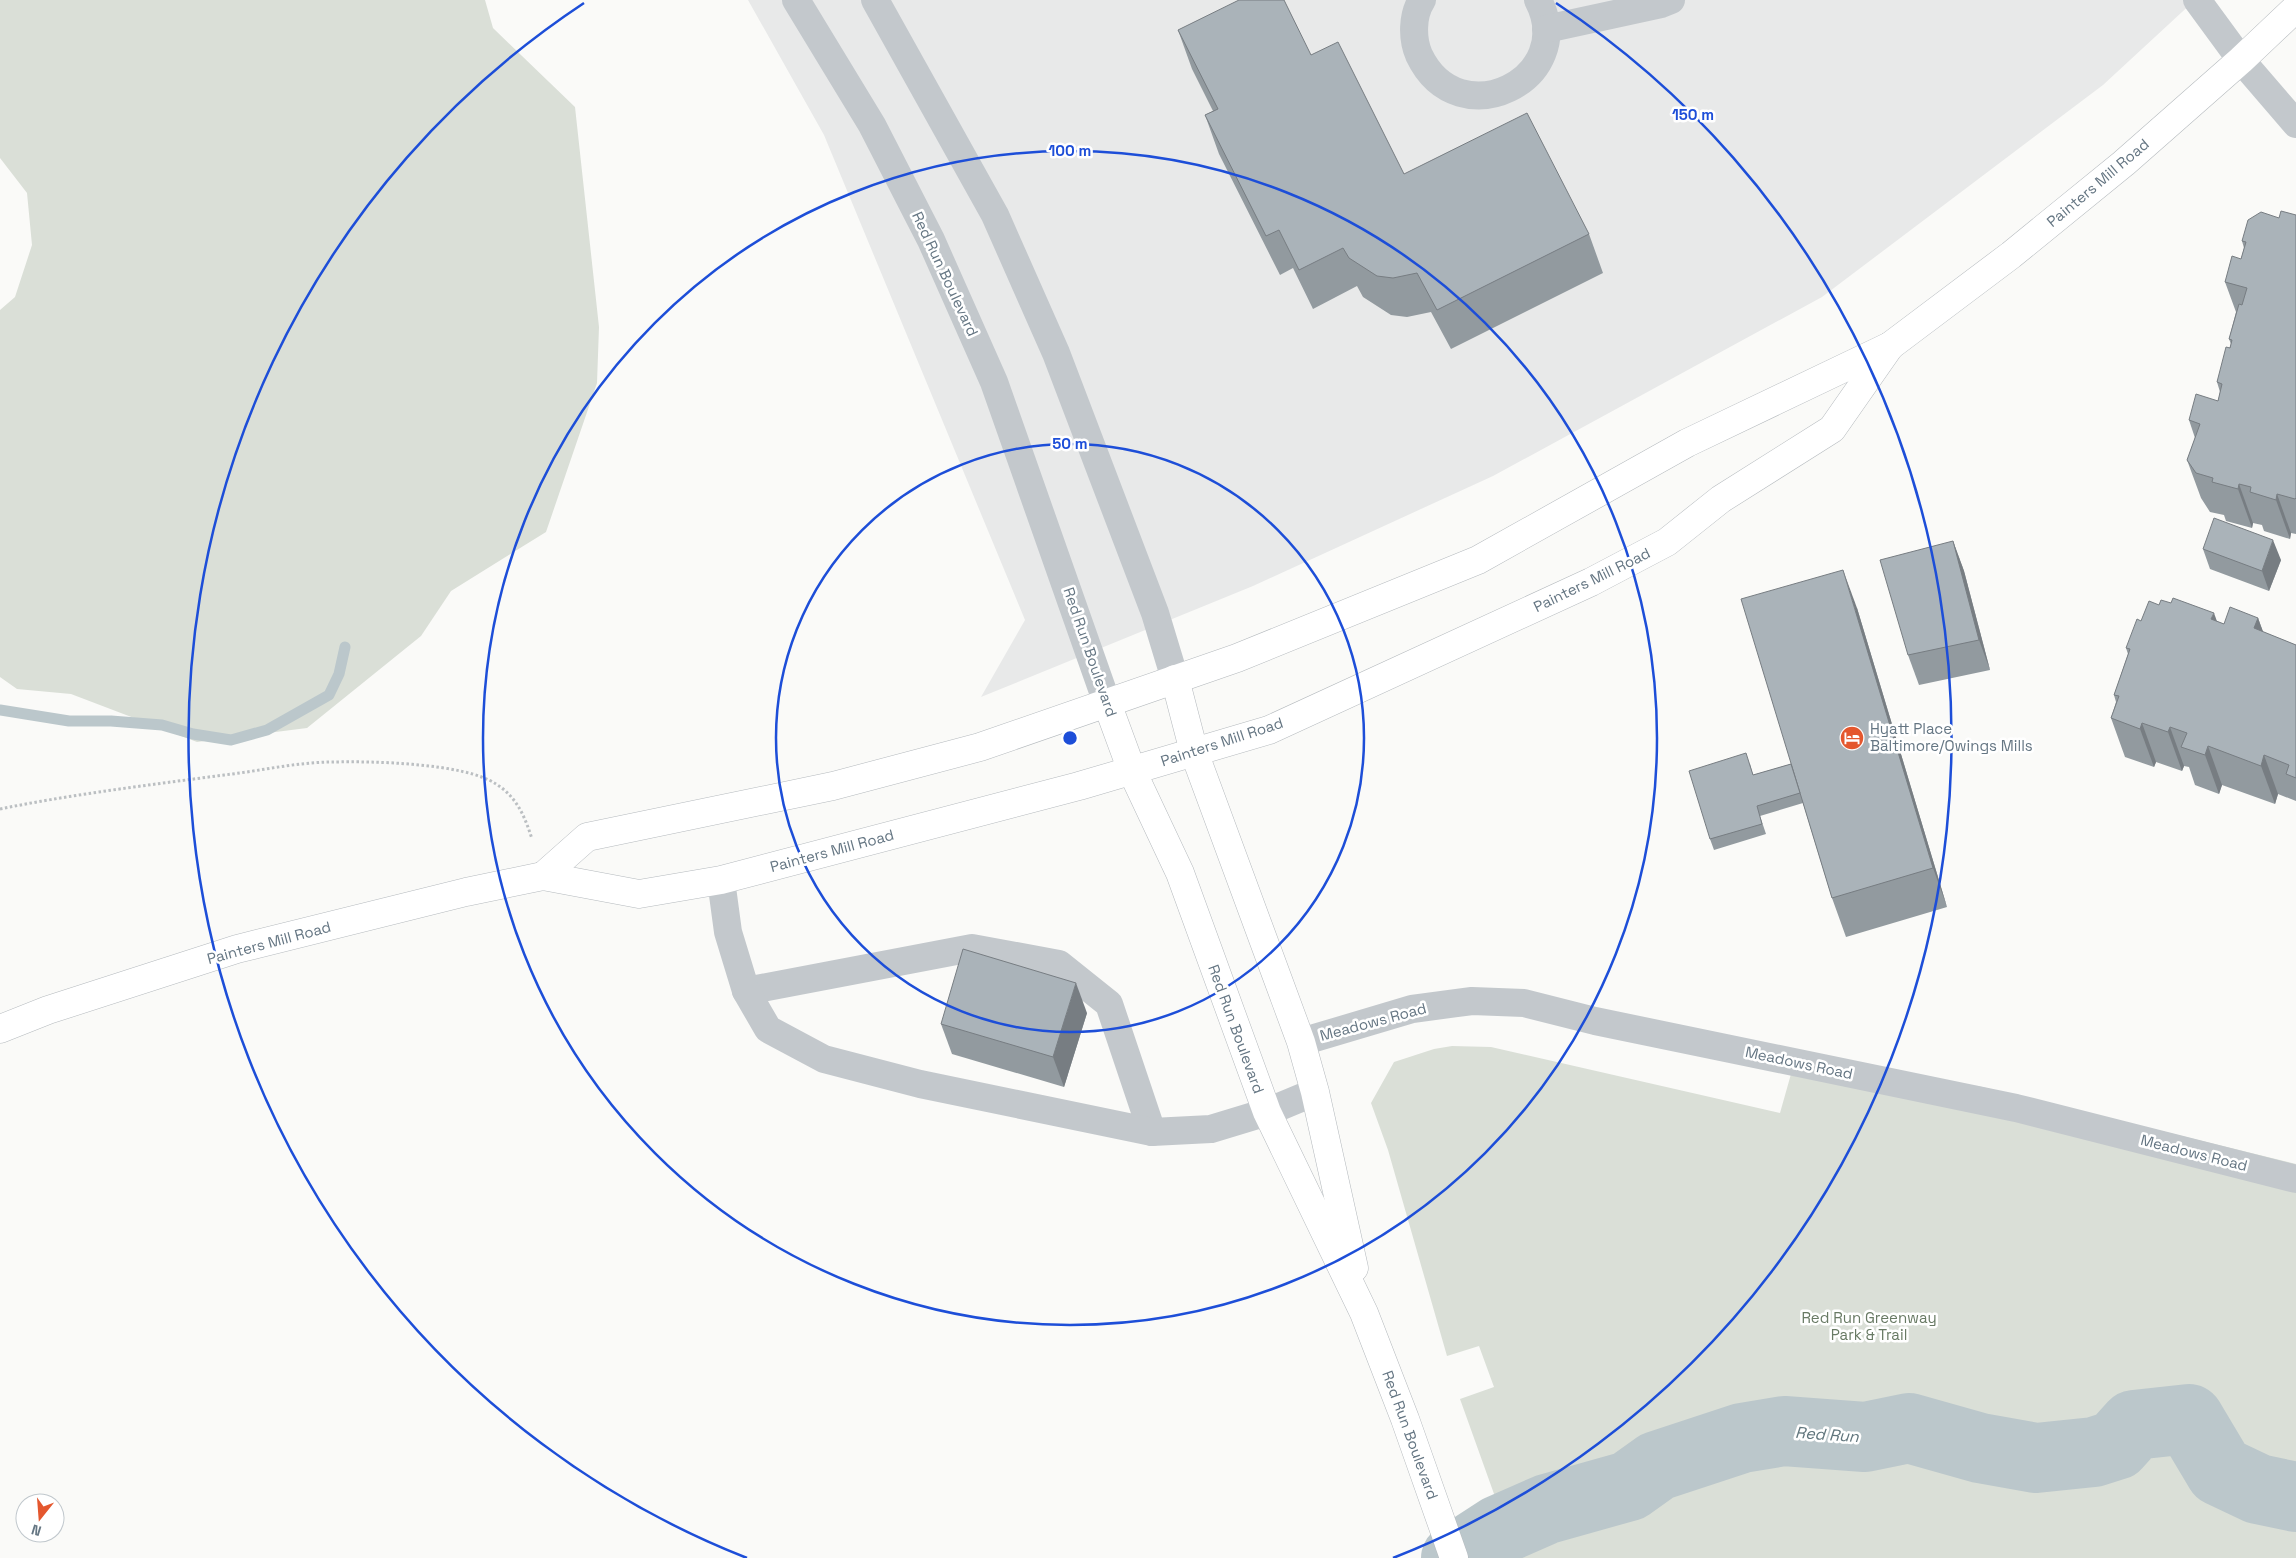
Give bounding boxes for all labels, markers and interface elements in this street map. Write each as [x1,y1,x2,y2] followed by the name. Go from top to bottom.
[1672,105,1714,124] text: 150 m
[2043,134,2153,231] street label: Painters Mill Road
[1049,141,1091,160] text: 100 m
[908,208,983,339] street label: Red Run Boulevard
[1052,434,1088,453] text: 50 m
[1530,543,1653,616] street label: Painters Mill Road
[1059,585,1122,719] street label: Red Run Boulevard
[1158,713,1285,770] street label: Painters Mill Road
[1870,719,2033,755] place label: Hyatt Place Baltimore/Owings Mills
[1839,725,1865,751] hotel icon: Hyatt Place Baltimore/Owings Mills
[1061,729,1079,747] centre of rings
[768,825,896,876] street label: Painters Mill Road
[205,917,333,968] street label: Painters Mill Road
[1204,962,1269,1096] street label: Red Run Boulevard
[1317,998,1428,1045] street label: Meadows Road
[1744,1042,1855,1083] street label: Meadows Road
[2139,1130,2250,1175] street label: Meadows Road
[1801,1308,1937,1344] park label: Red Run Greenway Park & Trail
[1378,1368,1443,1502] street label: Red Run Boulevard
[1794,1422,1861,1447] water label: Red Run
[15,1493,65,1543] north arrow
[29,1520,43,1540] text: N

